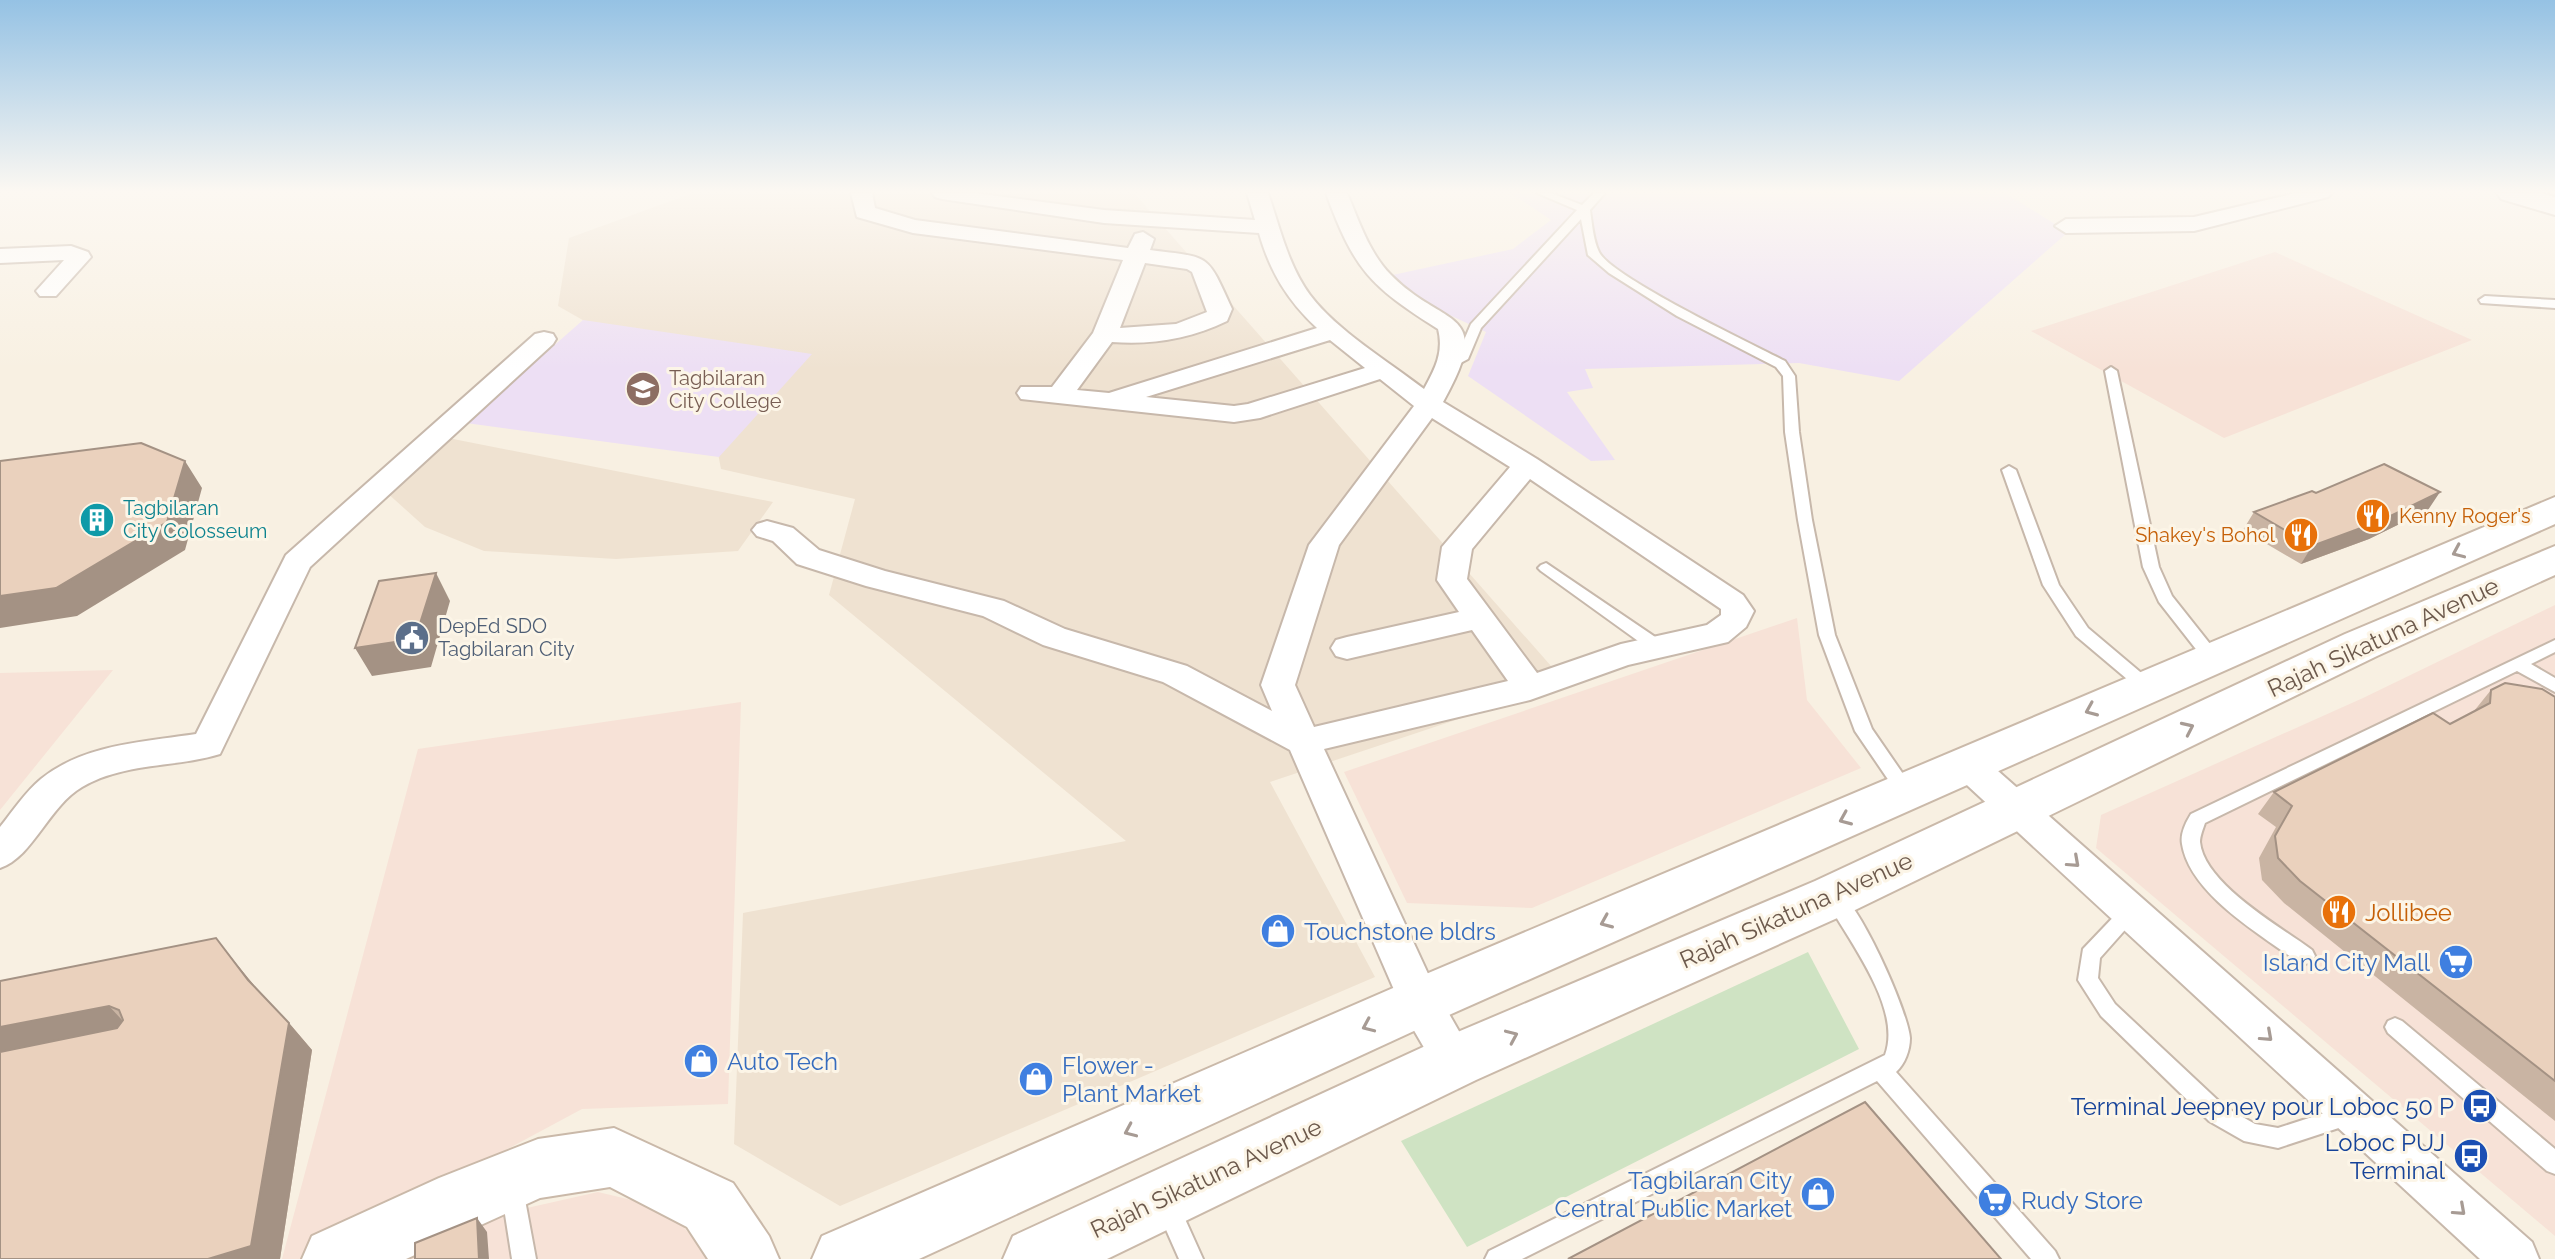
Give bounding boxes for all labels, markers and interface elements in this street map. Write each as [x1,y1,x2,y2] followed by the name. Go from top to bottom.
[669,366,782,413] place label: Tagbilaran City College
[624,370,662,408] school or university icon: Tagbilaran City College
[123,496,267,543] place label: Tagbilaran City Colosseum
[2354,497,2392,535] restaurant icon: Kenny Roger's
[78,501,116,539] building icon: Tagbilaran City Colosseum
[2399,504,2531,528] place label: Kenny Roger's
[2282,516,2320,554] restaurant icon: Shakey's Bohol
[2135,523,2276,547] place label: Shakey's Bohol
[2452,542,2466,558] one-way arrow
[2263,571,2503,703] street label: Rajah Sikatuna Avenue
[438,614,575,661] place label: DepEd SDO Tagbilaran City
[393,619,431,657] public building icon: DepEd SDO Tagbilaran City
[2085,701,2099,717] one-way arrow
[2179,722,2194,738] one-way arrow
[1839,809,1853,825] one-way arrow
[1675,846,1917,974] street label: Rajah Sikatuna Avenue
[2064,852,2079,866] one-way arrow
[2320,893,2358,931] restaurant icon: Jollibee
[2365,898,2452,927] place label: Jollibee
[1259,912,1297,950] shop icon: Touchstone bldrs
[1600,912,1614,928] one-way arrow
[1304,917,1496,946] place label: Touchstone bldrs
[2437,943,2475,981] supermarket icon: Island City Mall
[2263,948,2430,977] place label: Island City Mall
[1362,1016,1376,1032] one-way arrow
[2258,1027,2272,1041] one-way arrow
[1504,1030,1518,1046] one-way arrow
[682,1042,720,1080] shop icon: Auto Tech
[727,1047,838,1076] place label: Auto Tech
[1062,1051,1201,1108] place label: Flower - Plant Market
[1017,1060,1055,1098] shop icon: Flower - Plant Market
[2461,1087,2499,1125] bus stop icon: Terminal Jeepney pour Loboc 50 P
[2071,1092,2454,1121] place label: Terminal Jeepney pour Loboc 50 P
[1086,1112,1326,1244] street label: Rajah Sikatuna Avenue
[1124,1122,1139,1138] one-way arrow
[2325,1128,2445,1185] place label: Loboc PUJ Terminal
[2452,1137,2490,1175] bus stop icon: Loboc PUJ Terminal
[1555,1166,1792,1223] place label: Tagbilaran City Central Public Market
[1799,1175,1837,1213] shop icon: Tagbilaran City Central Public Market
[1976,1181,2014,1219] supermarket icon: Rudy Store
[2021,1186,2143,1215] place label: Rudy Store
[2451,1200,2466,1214] one-way arrow

